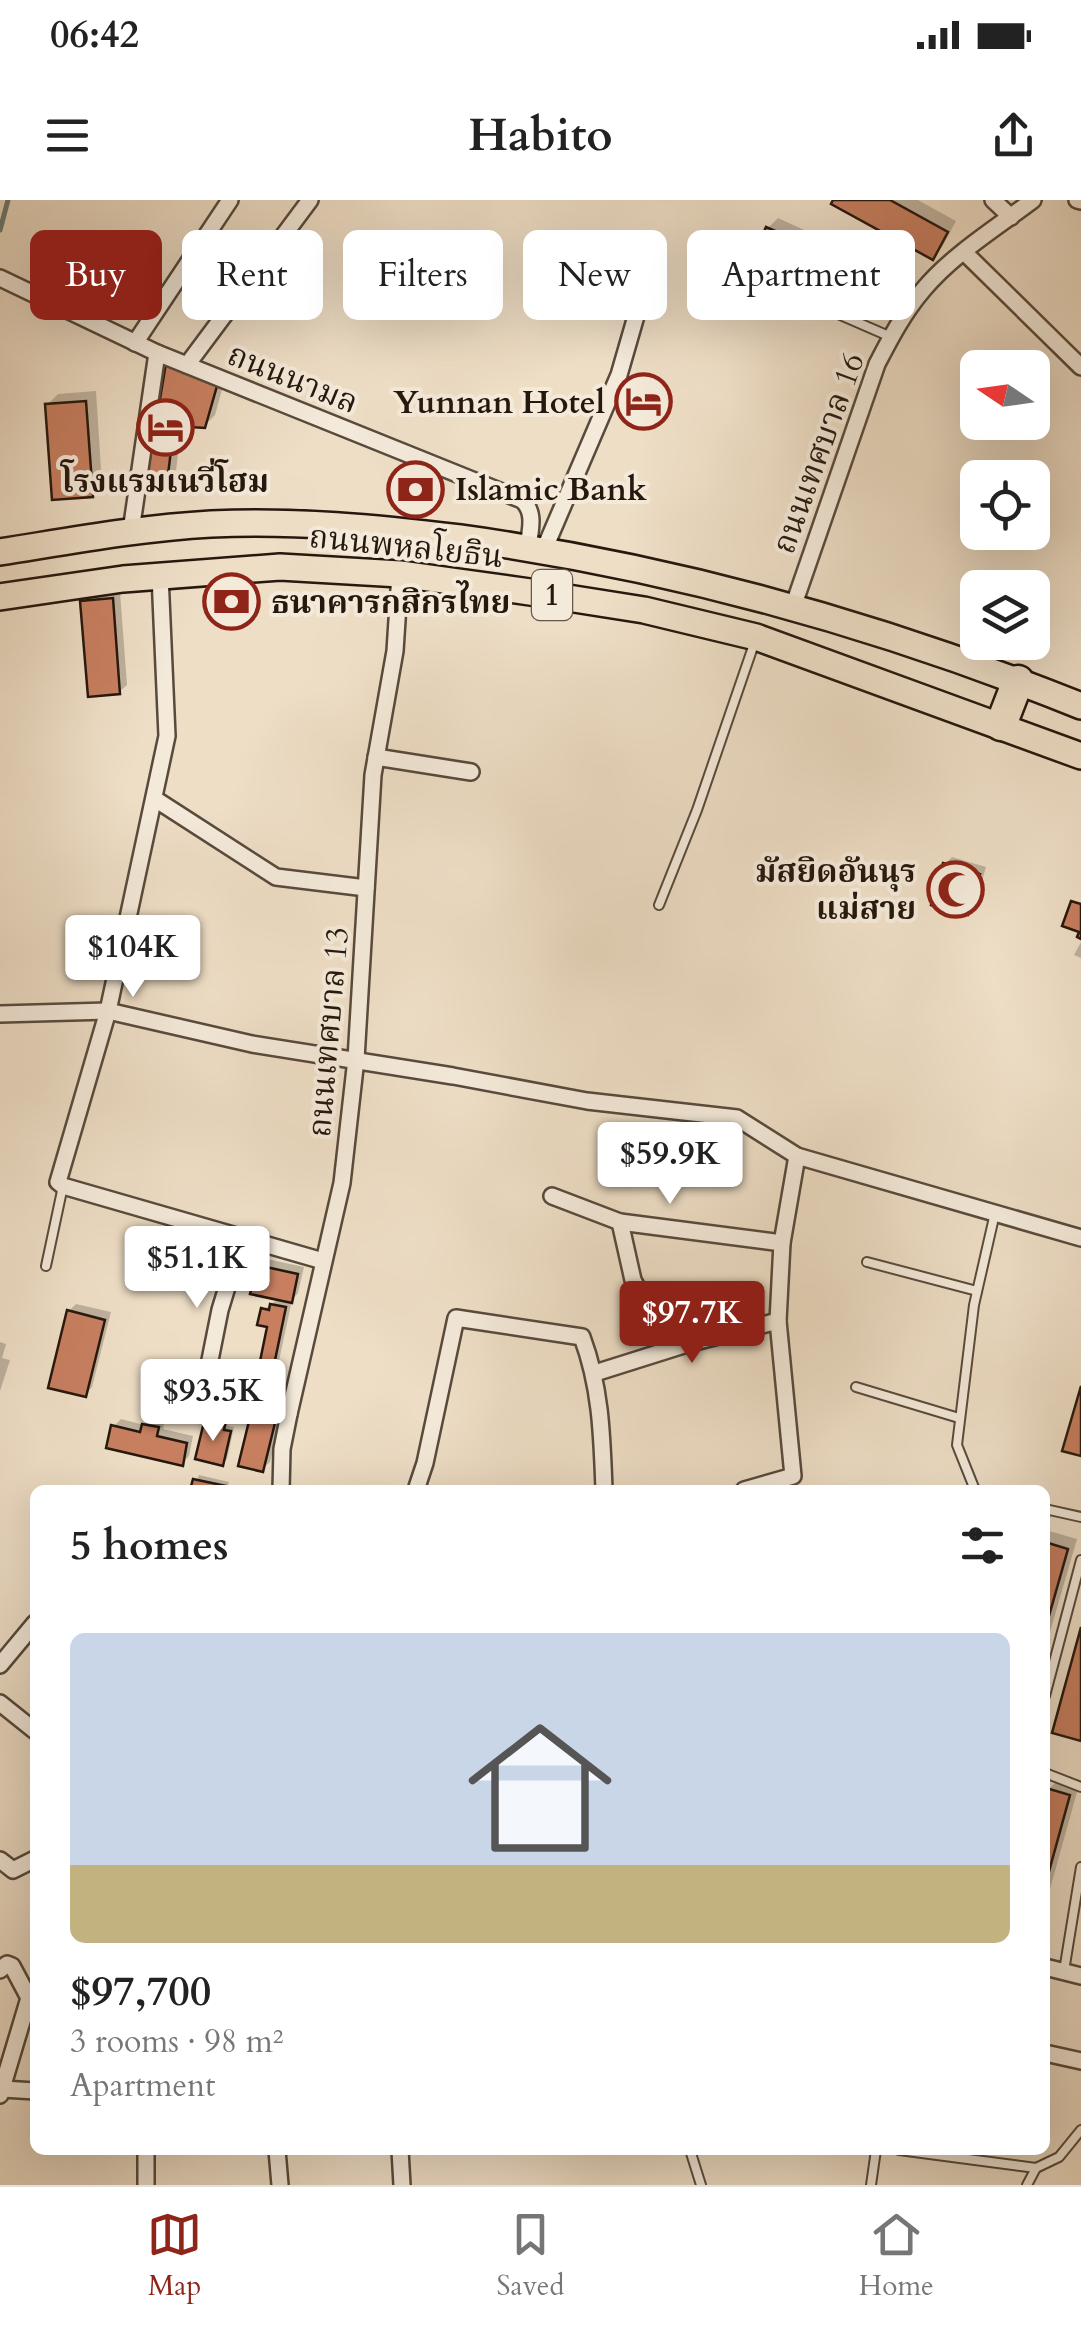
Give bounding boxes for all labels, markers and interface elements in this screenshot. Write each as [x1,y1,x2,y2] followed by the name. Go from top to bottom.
[50,9,139,61] text: 06:42
[468,105,613,166] text: Habito
[40,108,95,163] icon: menu
[986,108,1041,163] icon: share
[30,230,162,320] chip: Buy
[182,230,323,320] chip: Rent
[343,230,503,320] chip: Filters
[523,230,667,320] chip: New
[687,230,915,320] chip: Apartment
[221,333,365,425] street label: ถนนนามล
[762,347,876,560] street label: ถนนเทศบาล 16
[960,350,1050,440] north arrow
[960,350,1050,660] map controls
[614,372,674,432] hotel icon: Yunnan Hotel
[393,381,605,425] place label: Yunnan Hotel
[135,397,195,457] hotel icon: โรงแรมเนวี่โฮม
[60,458,269,504] place label: โรงแรมเนวี่โฮม
[386,459,446,519] bank icon: Islamic Bank
[960,460,1050,550] button: locate
[455,468,647,512] place label: Islamic Bank
[307,514,505,579] street label: ถนนพหลโยธิน
[532,570,572,620] road number: 1
[960,570,1050,660] button: layers
[202,572,262,632] bank icon: ธนาคารกสิกรไทย
[271,580,510,625] place label: ธนาคารกสิกรไทย
[755,850,916,931] place label: มัสยิดอันนุร แม่สาย
[925,859,985,919] mosque icon: มัสยิดอันนุร แม่สาย
[63,915,203,1000] pin: $104K
[87,925,179,969] text: $104K
[298,925,360,1139] street label: ถนนเทศบาล 13
[589,1122,751,1207] pin: $59.9K
[620,1132,720,1176] text: $59.9K
[116,1226,278,1311] pin: $51.1K
[147,1236,247,1280] text: $51.1K
[611,1281,773,1366] pin: $97.7K
[642,1291,742,1335] text: $97.7K
[132,1359,294,1444] pin: $93.5K
[163,1369,263,1413] text: $93.5K
[70,1517,228,1574] text: 5 homes
[955,1518,1010,1573] icon: filters
[450,1698,630,1878] icon: home
[70,1963,211,2020] text: $97,700
[70,2020,283,2064] text: 3 rooms · 98 m²
[70,2064,215,2108] text: Apartment
[147,2207,202,2305] tab: Map
[497,2207,564,2305] tab: Saved
[859,2207,934,2305] tab: Home

